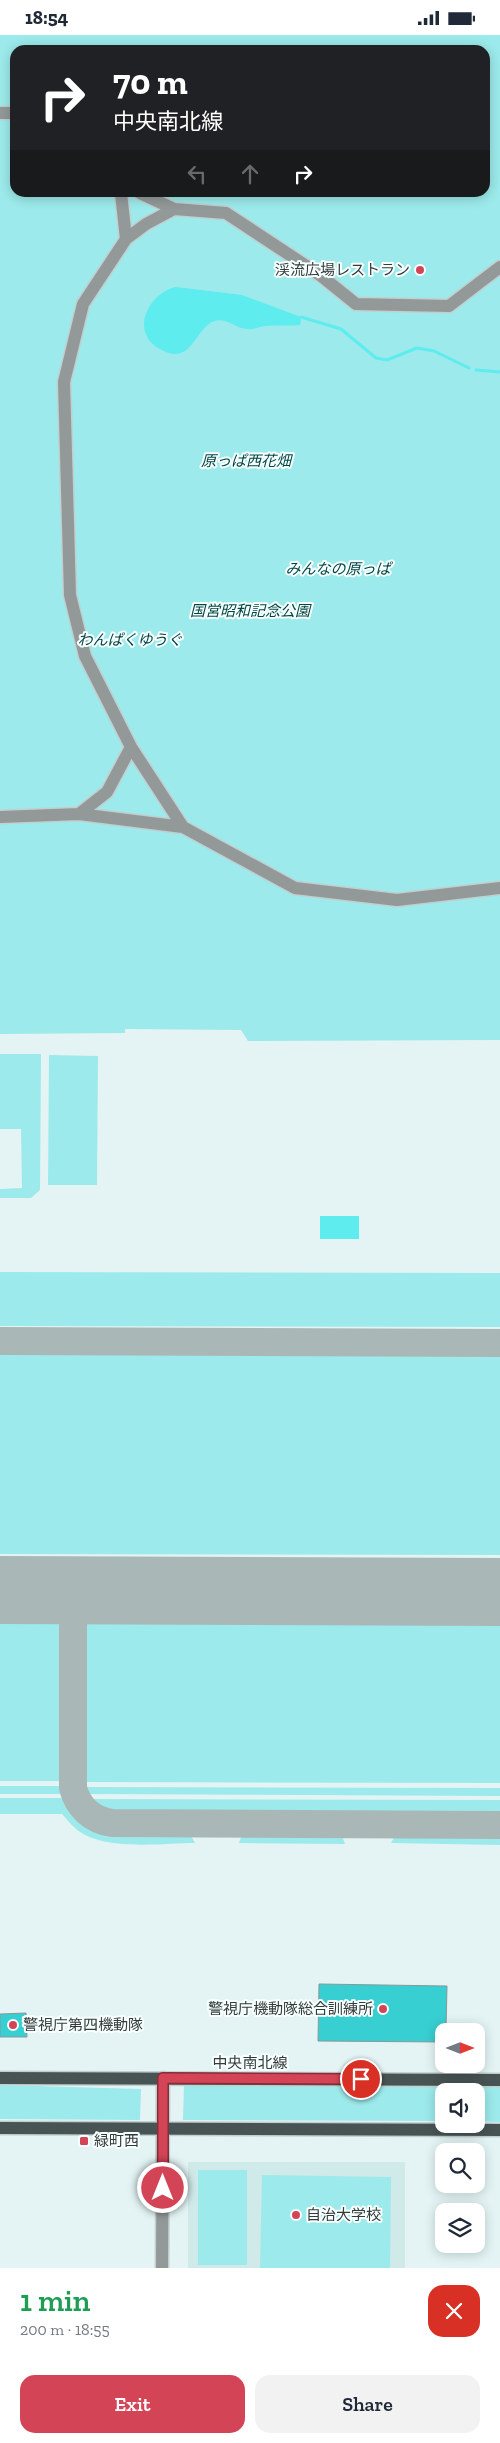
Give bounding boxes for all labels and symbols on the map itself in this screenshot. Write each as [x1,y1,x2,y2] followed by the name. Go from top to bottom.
[275,261,410,279] place label: 渓流広場レストラン
[414,264,426,276] marker: 渓流広場レストラン
[201,452,293,470] park label: 原っぱ西花畑
[285,560,393,578] park label: みんなの原っぱ
[190,602,312,620] park label: 国営昭和記念公園
[77,631,183,649] park label: わんぱくゆうぐ
[208,2000,373,2018] place label: 警視庁機動隊総合訓練所
[377,2003,389,2015] marker: 警視庁機動隊総合訓練所
[23,2016,143,2034] place label: 警視庁第四機動隊
[7,2019,19,2031] marker: 警視庁第四機動隊
[435,2023,485,2073] north arrow
[212,2054,288,2072] street label: 中央南北線
[340,2058,382,2100] pin
[94,2132,139,2150] place label: 緑町西
[78,2135,90,2147] marker: 緑町西
[136,2161,188,2213] position arrow
[306,2206,381,2224] place label: 自治大学校
[290,2209,302,2221] marker: 自治大学校

